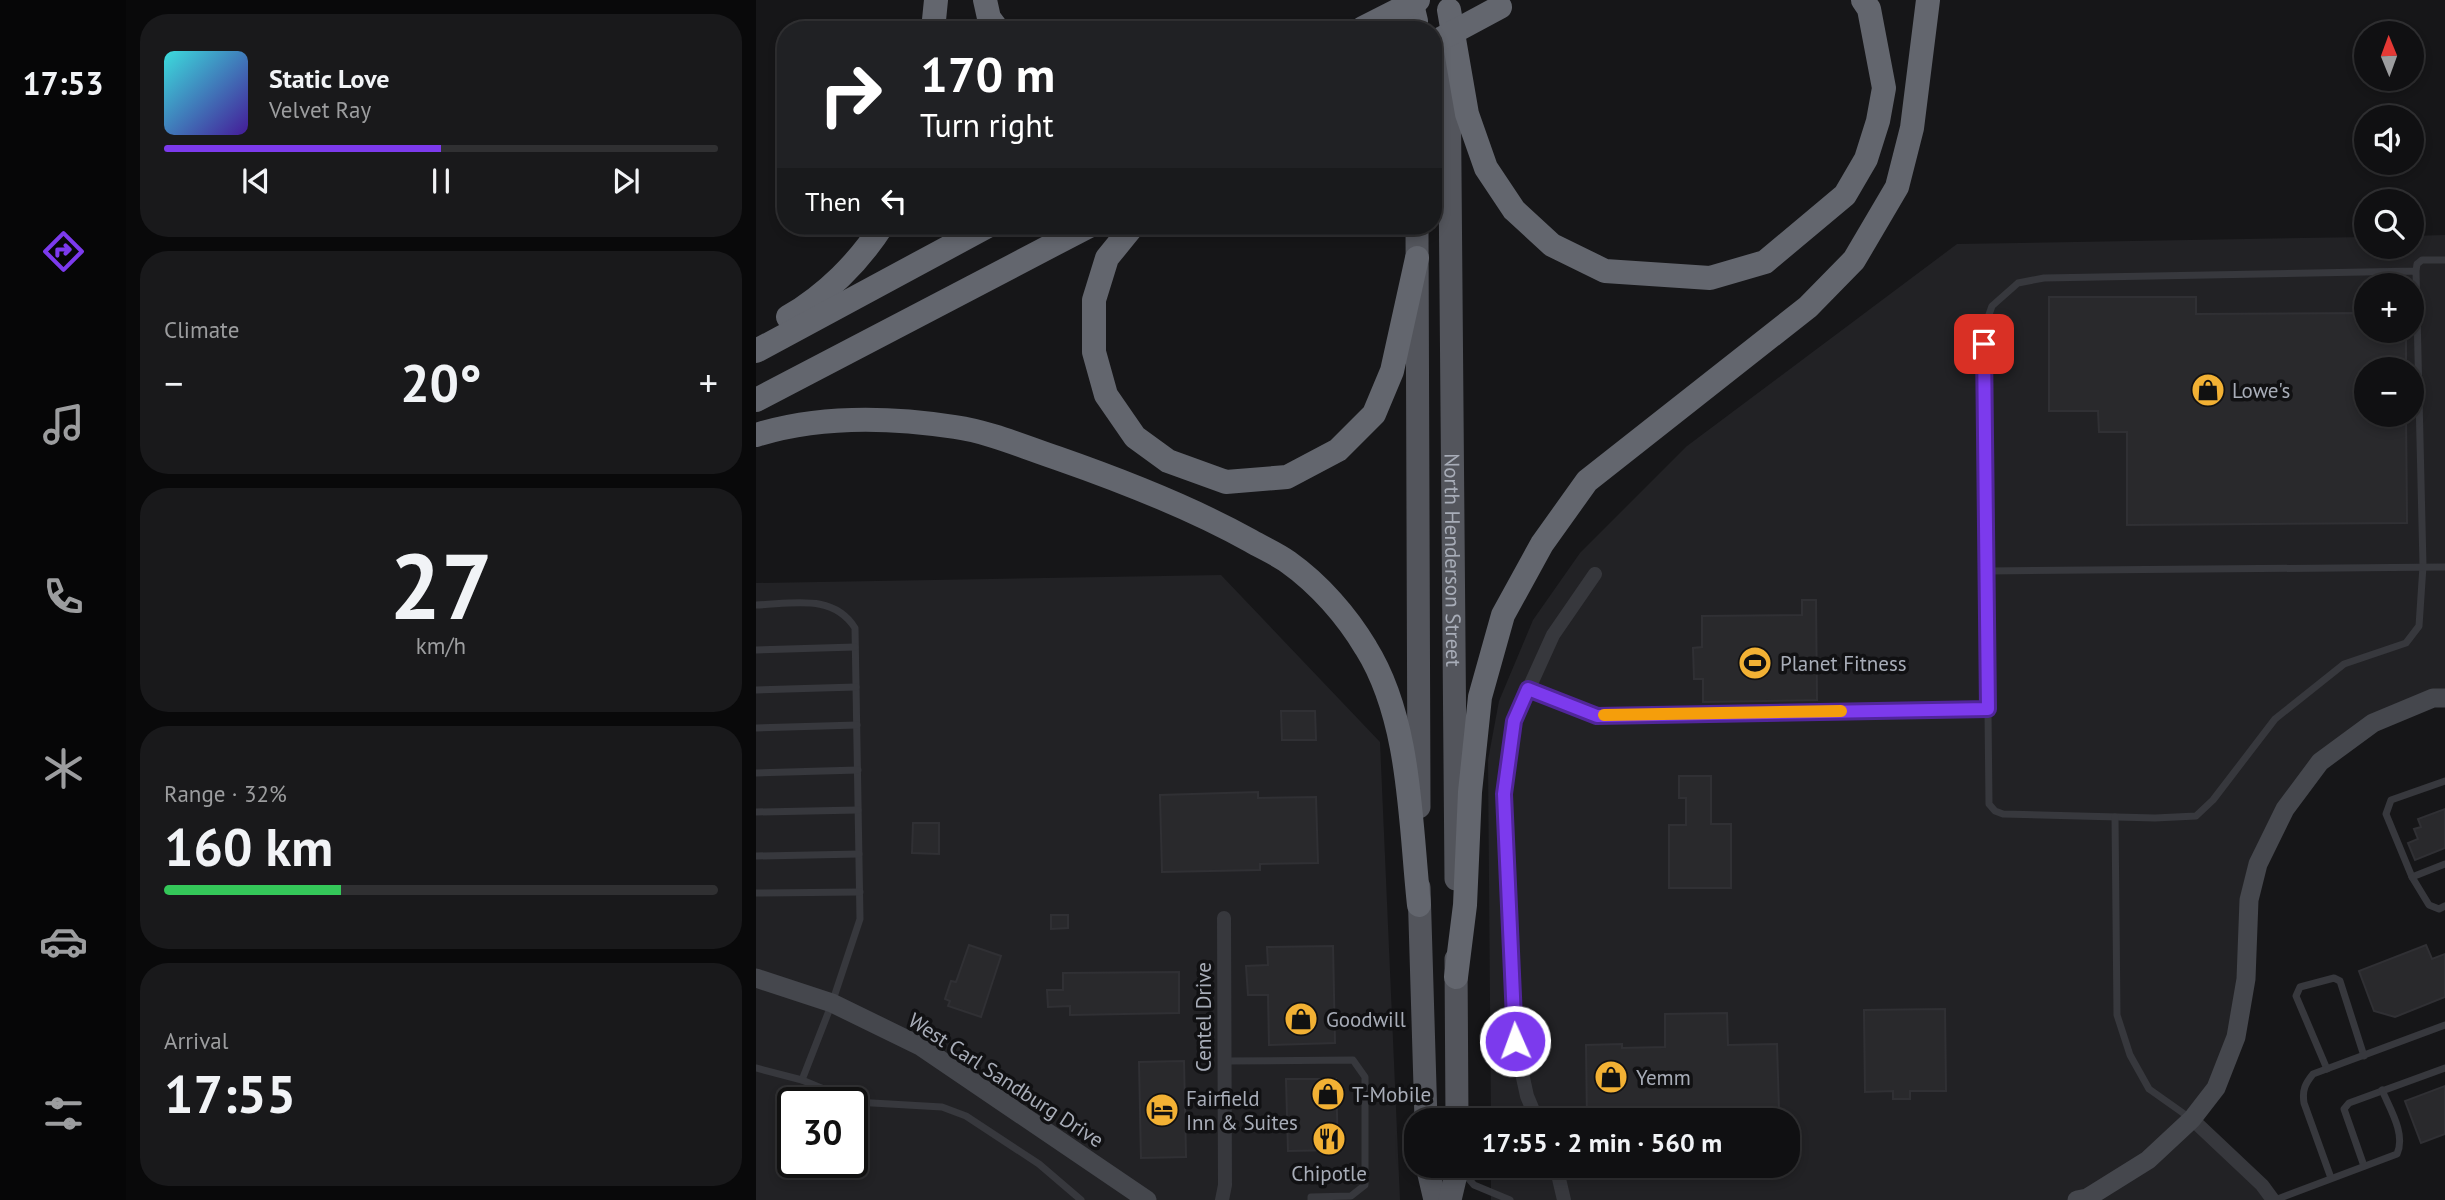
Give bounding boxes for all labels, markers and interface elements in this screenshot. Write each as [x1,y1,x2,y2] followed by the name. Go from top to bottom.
[2354,21,2424,91] north arrow
[2354,21,2424,427] map controls
[920,42,1055,106] text: 170 m
[805,49,896,140] icon: right
[22,62,104,104] text: 17:53
[269,62,390,95] text: Static Love
[269,95,371,124] text: Velvet Ray
[920,104,1054,146] text: Turn right
[2354,105,2424,175] button: sound
[237,162,275,200] icon: previous
[422,162,460,200] icon: pause
[607,162,645,200] icon: next
[875,182,913,220] icon: left
[805,185,861,218] text: Then
[2354,189,2424,259] button: search
[39,227,88,276] icon: directions
[2354,273,2424,343] button: +
[1954,314,2014,374] pin
[164,315,239,344] text: Climate
[1965,325,2003,363] icon: arrive
[400,349,482,416] text: 20°
[2354,357,2424,427] button: −
[164,358,183,407] text: −
[699,358,718,407] text: +
[2189,371,2227,409] shop icon: Lowe's
[2232,377,2290,404] place label: Lowe's
[39,400,88,449] icon: music
[1439,453,1468,667] street label: North Henderson Street
[389,526,493,644] text: 27
[39,572,88,621] icon: phone
[416,631,466,660] text: km/h
[1736,644,1774,682] sports icon: Planet Fitness
[1780,650,1907,677] place label: Planet Fitness
[39,744,88,793] icon: climate
[164,779,287,808] text: Range · 32%
[164,813,333,880] text: 160 km
[39,917,88,966] icon: car
[1190,962,1217,1072] street label: Centel Drive
[1282,1000,1320,1038] shop icon: Goodwill
[1478,1004,1552,1078] position arrow
[1326,1006,1406,1033] place label: Goodwill
[903,1007,1109,1153] street label: West Carl Sandburg Drive
[164,1026,228,1055] text: Arrival
[1592,1058,1630,1096] shop icon: Yemm
[164,1060,296,1127] text: 17:55
[1636,1064,1691,1091] place label: Yemm
[1309,1075,1347,1113] shop icon: T-Mobile
[1352,1081,1431,1108] place label: T-Mobile
[1186,1085,1298,1136] place label: Fairfield Inn & Suites
[777,1087,868,1178] speed limit sign: 30
[39,1089,88,1138] icon: filters
[1143,1091,1181,1129] hotel icon: Fairfield Inn & Suites
[1310,1120,1348,1158] restaurant icon: Chipotle
[1482,1126,1722,1159] text: 17:55 · 2 min · 560 m
[1291,1160,1367,1187] place label: Chipotle

